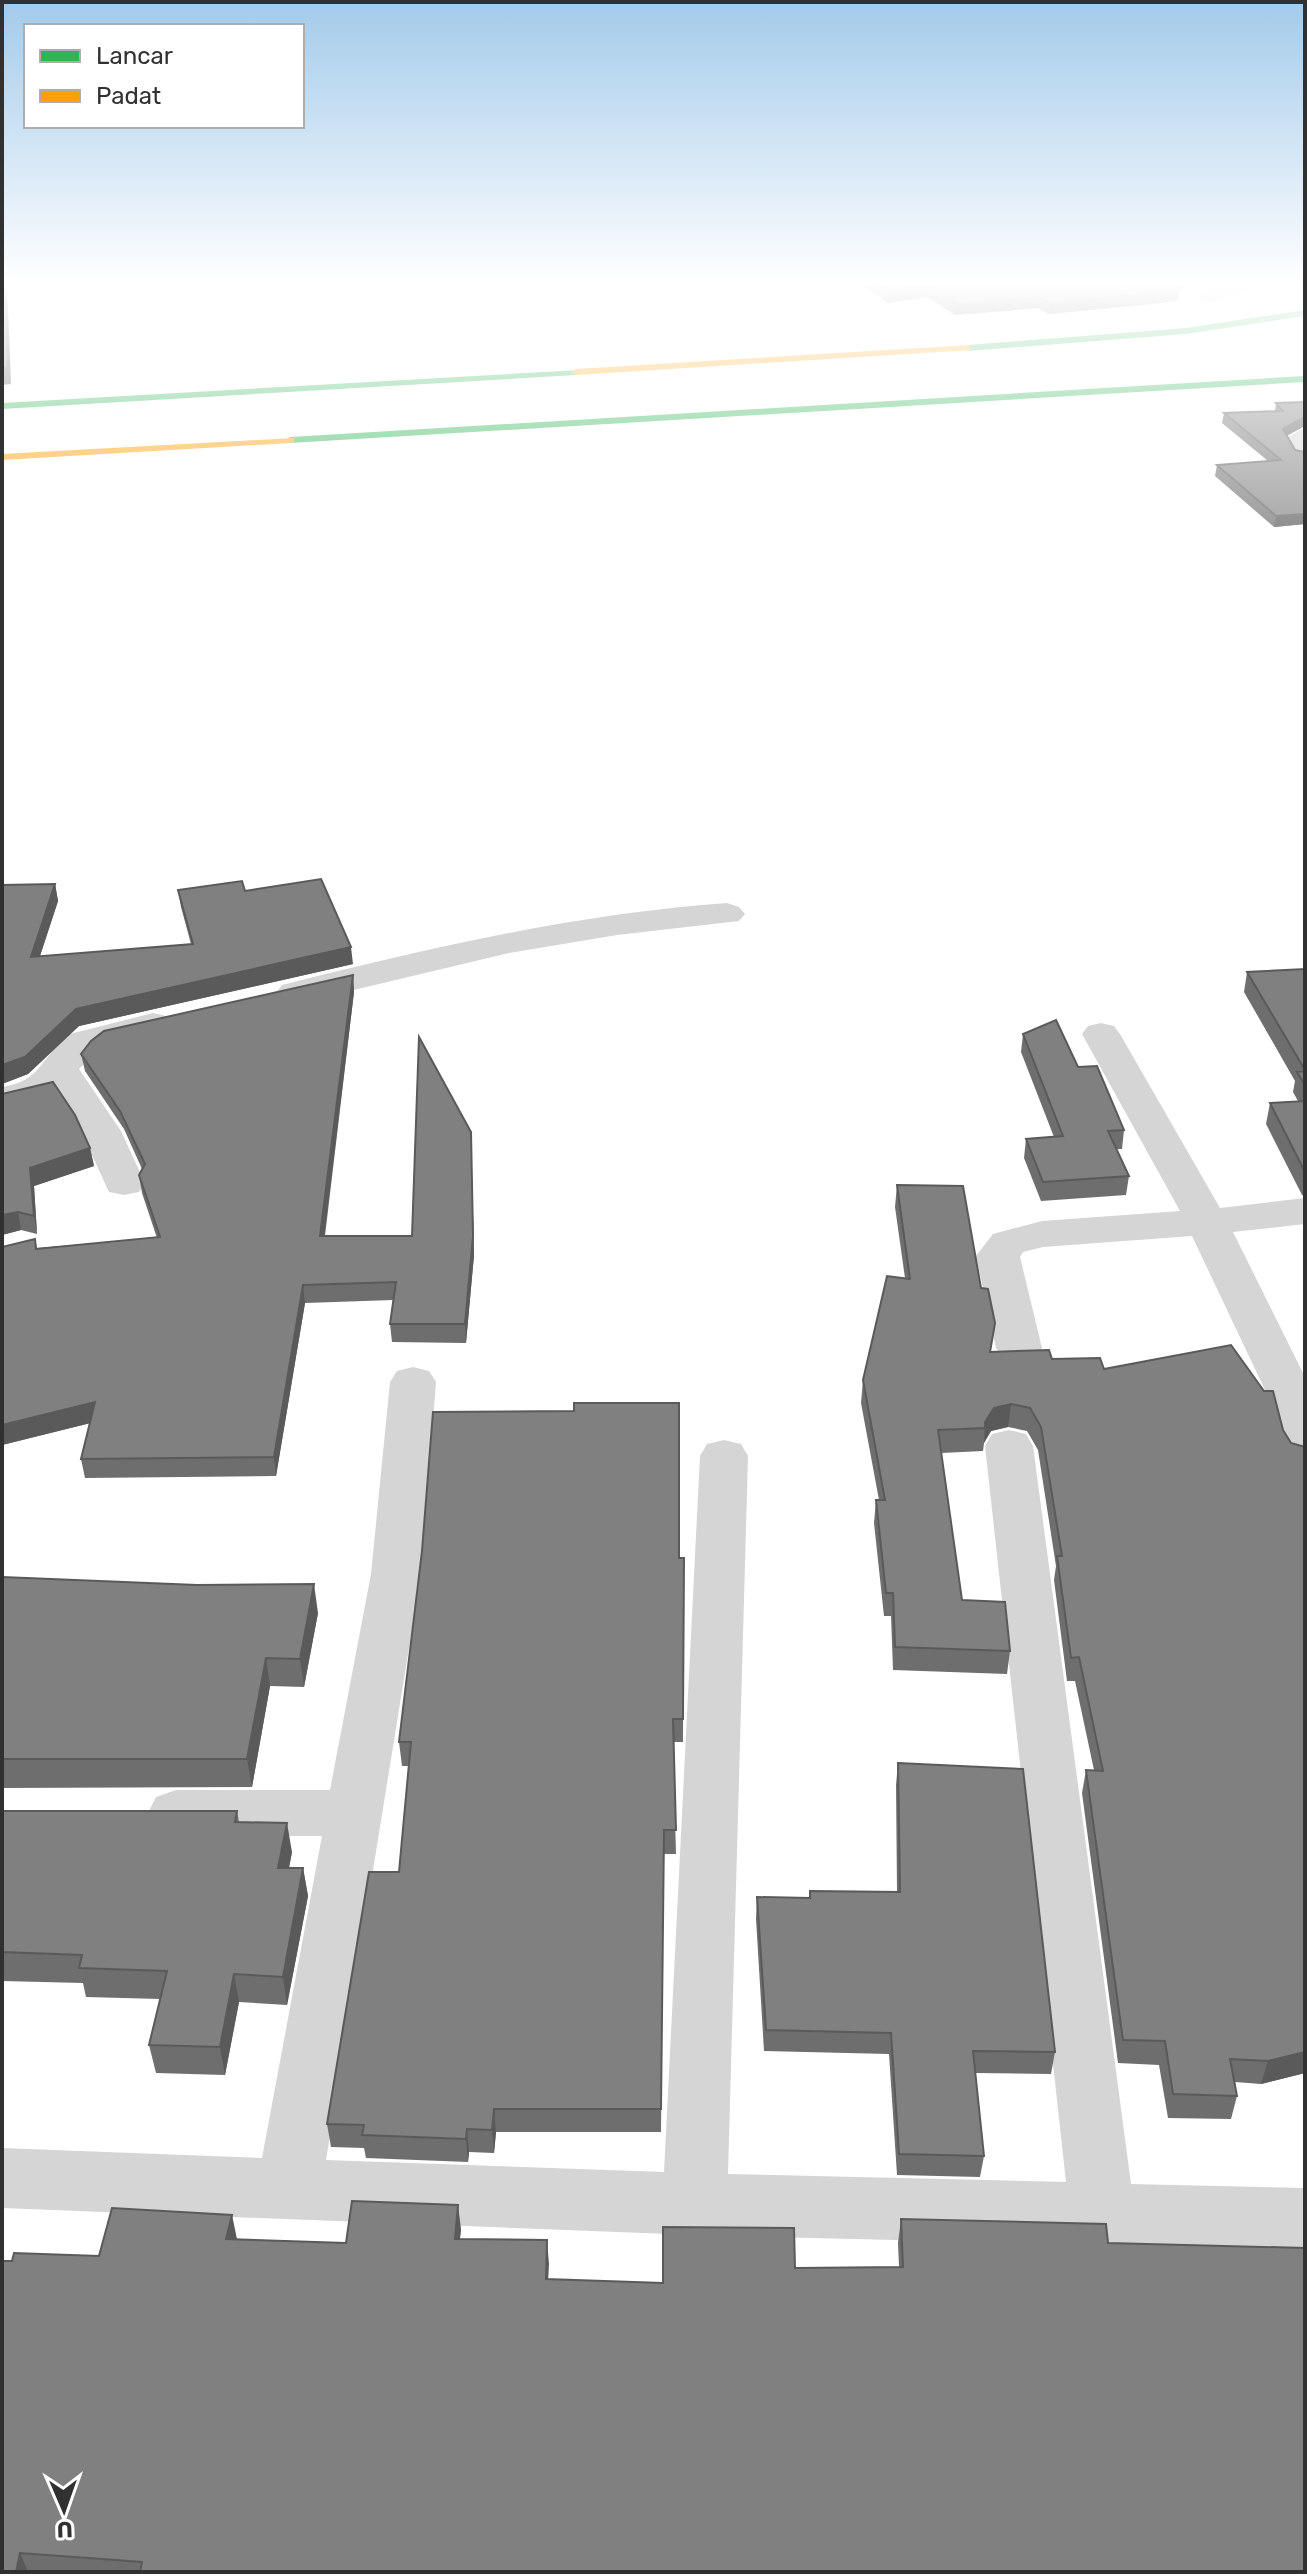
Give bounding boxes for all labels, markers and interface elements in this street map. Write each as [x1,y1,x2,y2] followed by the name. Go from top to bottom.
[24,24,304,128] legend
[96,42,173,70] text: Lancar
[96,82,161,110] text: Padat
[24,2470,104,2550] north arrow
[56,2516,73,2543] text: U

